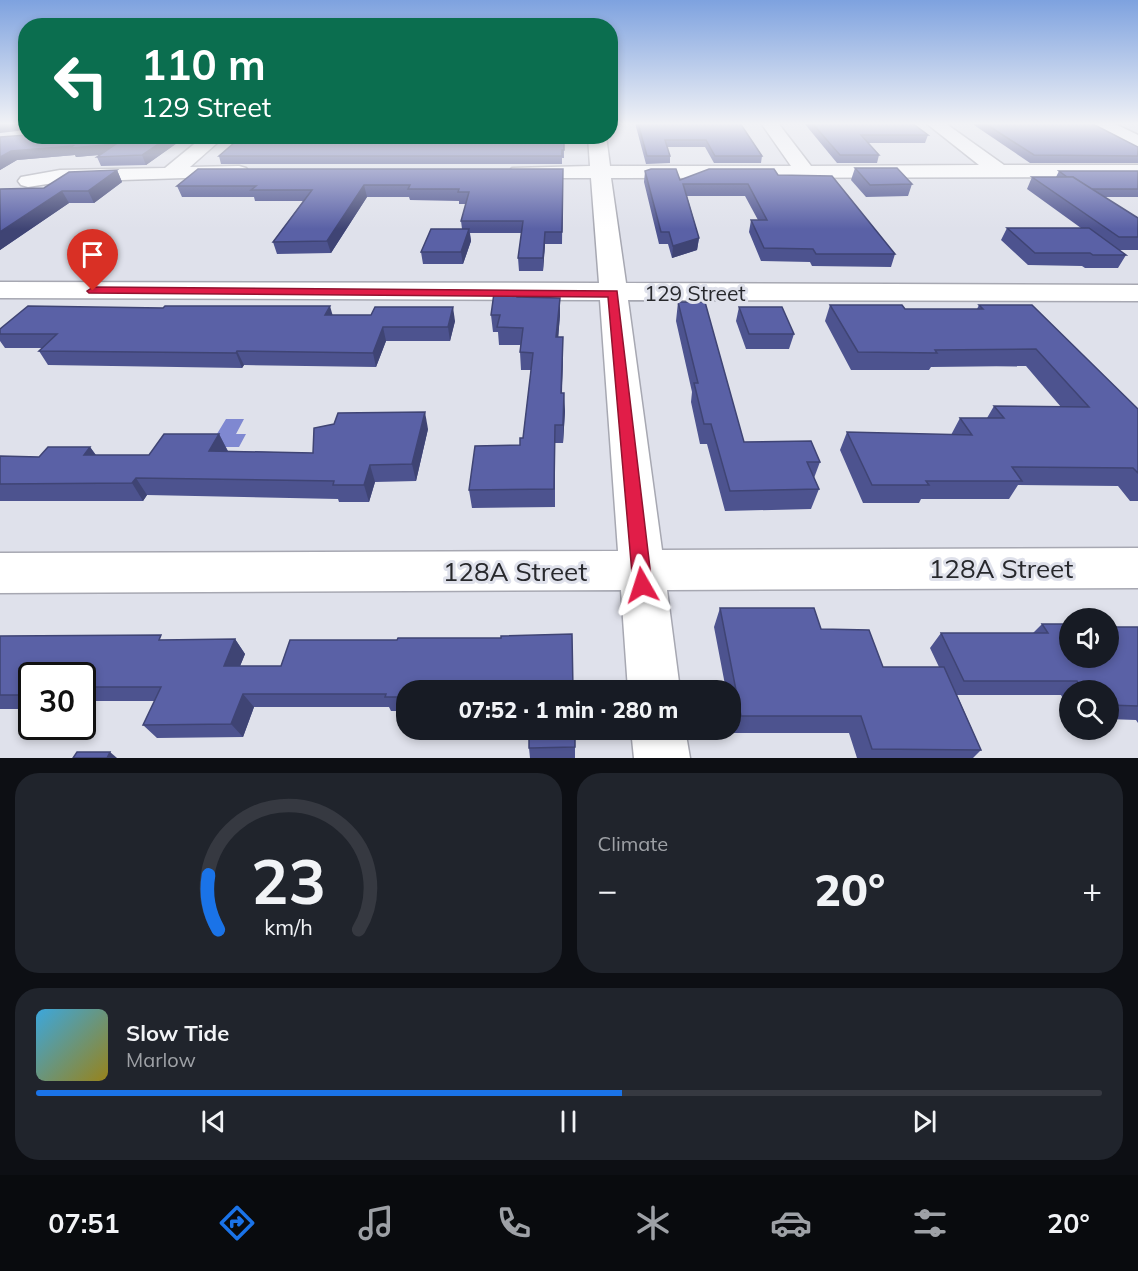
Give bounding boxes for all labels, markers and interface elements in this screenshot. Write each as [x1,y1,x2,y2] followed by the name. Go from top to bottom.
[141,38,266,91] text: 110 m
[42,42,120,120] icon: left
[141,90,271,124] text: 129 Street
[67,229,118,291] pin
[76,238,109,271] icon: arrive
[644,280,746,306] street label: 129 Street
[929,552,1073,585] street label: 128A Street
[610,553,674,617] position arrow
[443,555,587,588] street label: 128A Street
[1059,608,1119,740] map controls
[1059,608,1119,668] button: sound
[18,662,96,740] speed limit sign: 30
[1059,680,1119,740] button: search
[459,696,678,724] text: 07:52 · 1 min · 280 m
[598,831,668,856] text: Climate
[251,841,326,920] text: 23
[814,861,885,917] text: 20°
[598,869,617,910] text: −
[1082,869,1102,910] text: +
[264,913,312,940] text: km/h
[126,1019,229,1047] text: Slow Tide
[126,1047,196,1072] text: Marlow
[197,1105,230,1138] icon: previous
[552,1105,585,1138] icon: pause
[908,1105,941,1138] icon: next
[216,1202,258,1244] icon: directions
[355,1202,397,1244] icon: music
[493,1202,535,1244] icon: phone
[632,1202,674,1244] icon: climate
[770,1202,812,1244] icon: car
[909,1202,951,1244] icon: filters
[48,1206,120,1240] text: 07:51
[1047,1206,1090,1240] text: 20°

